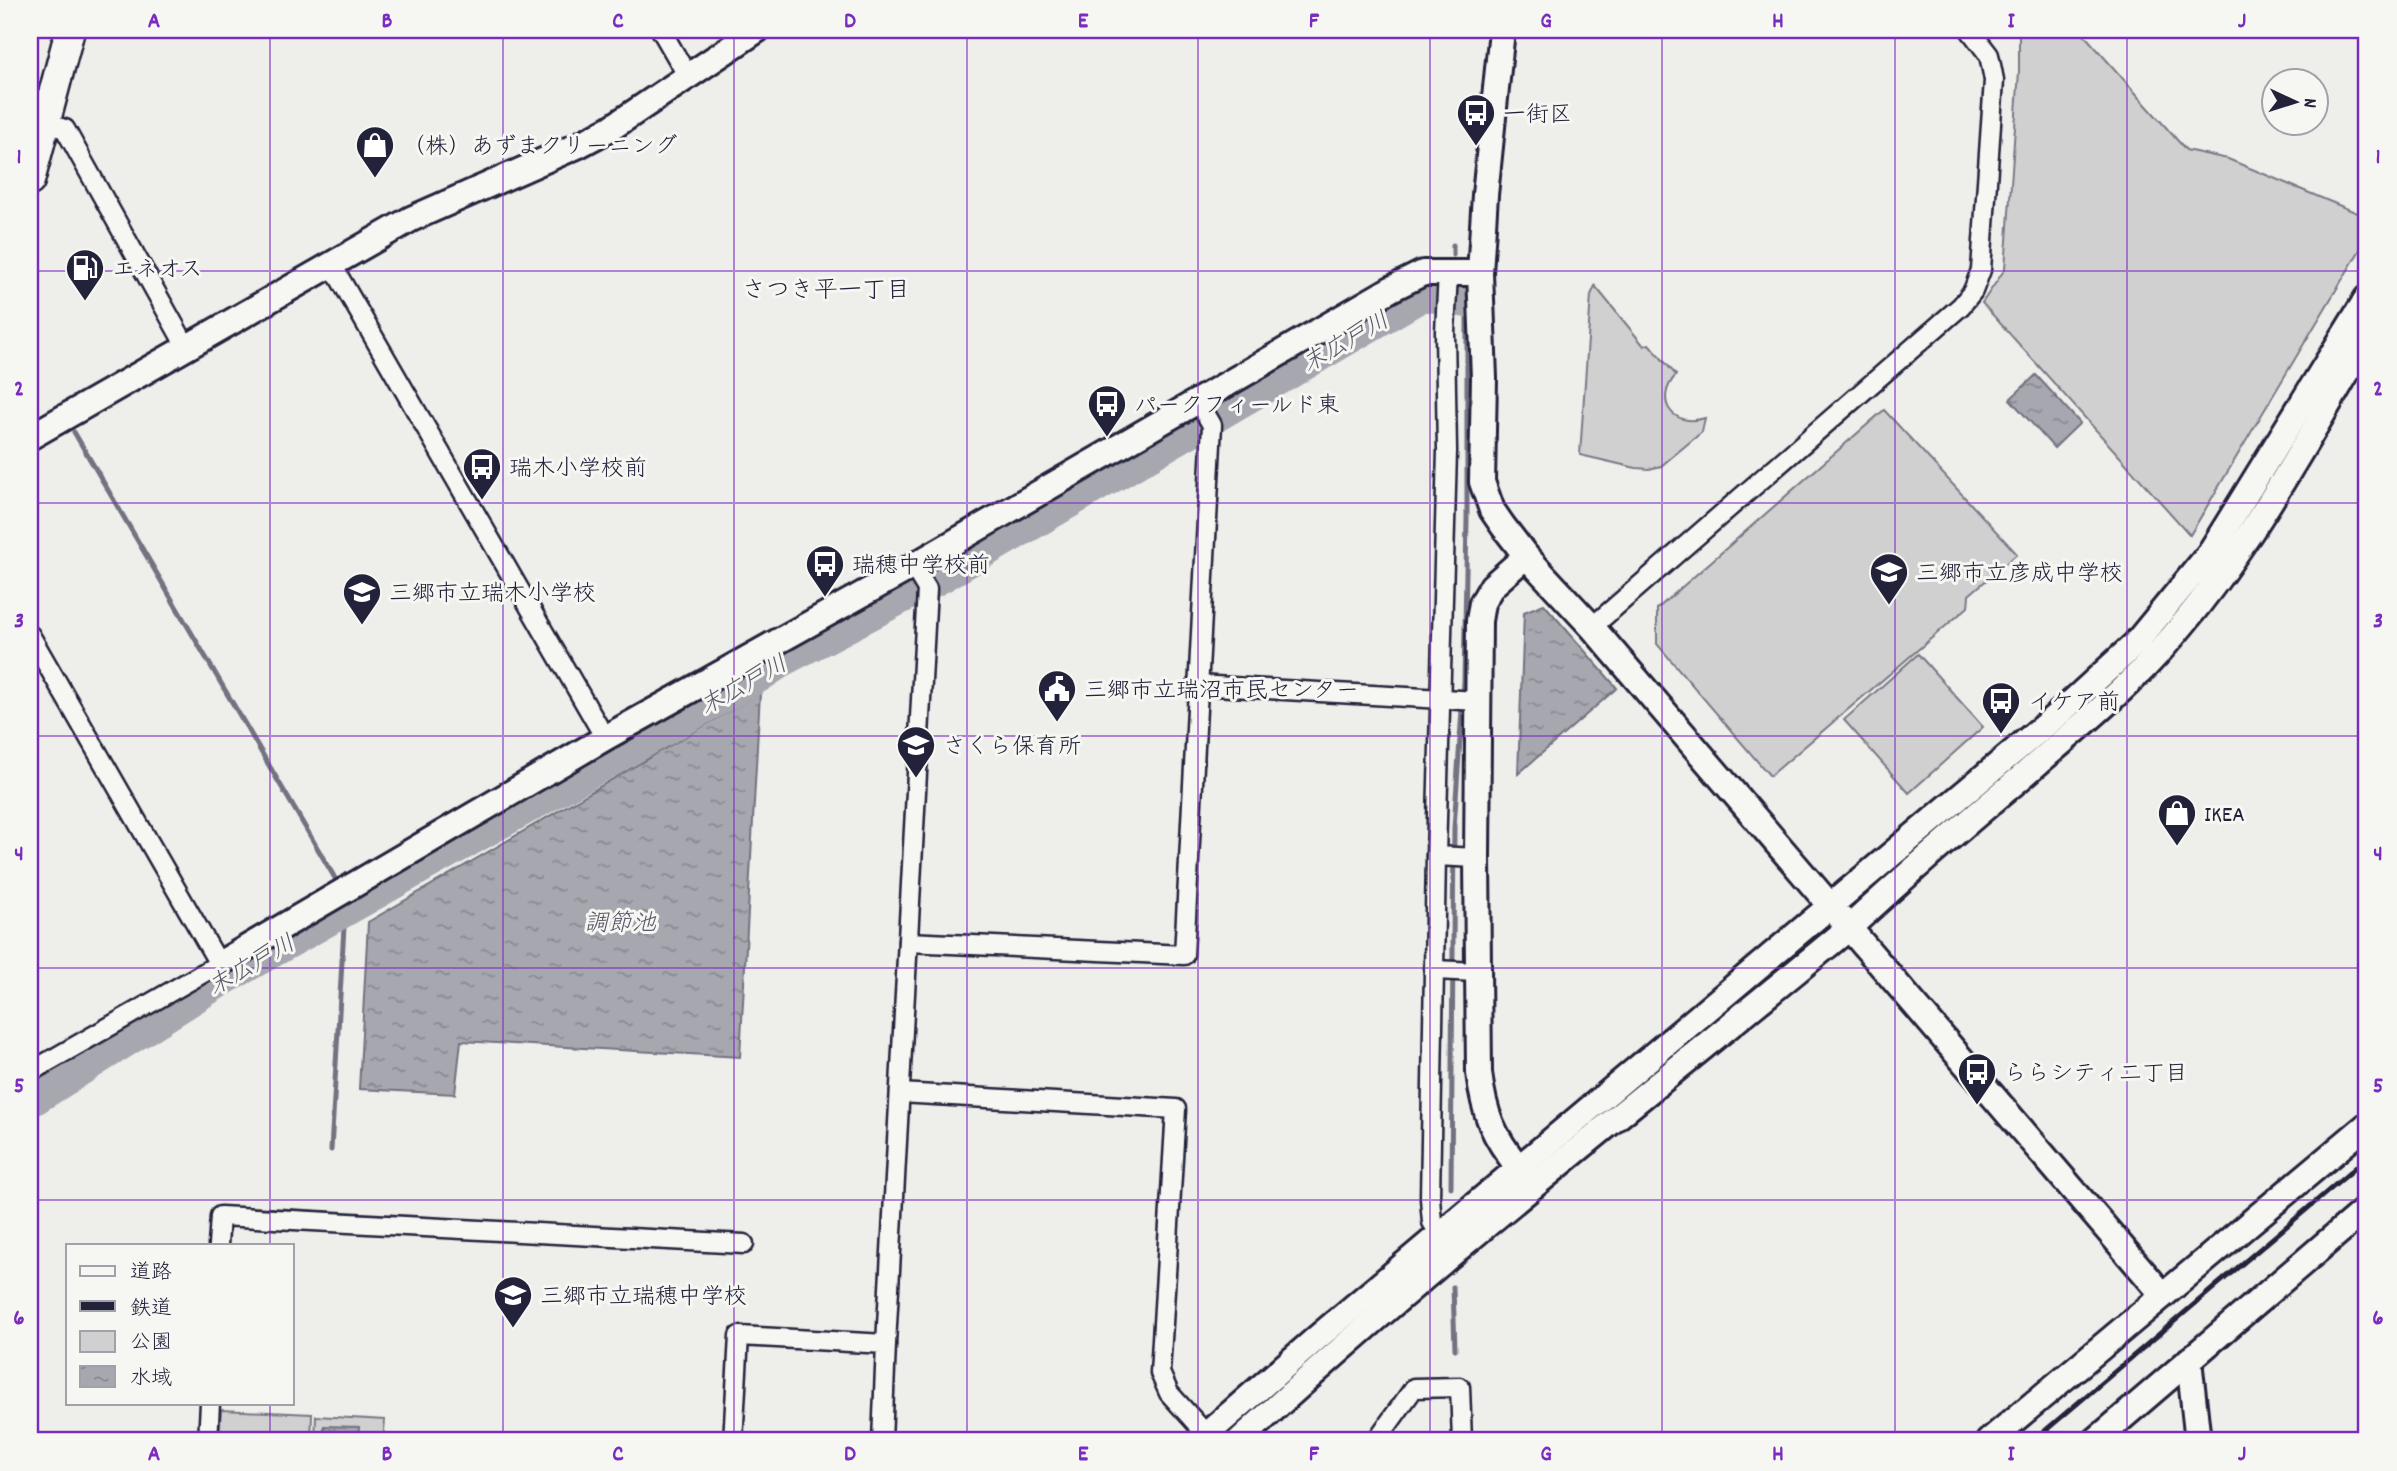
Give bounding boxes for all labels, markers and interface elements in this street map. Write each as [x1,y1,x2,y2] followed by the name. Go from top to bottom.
[148,6,160,39] text: A
[382,6,393,39] text: B
[612,6,624,39] text: C
[844,6,856,39] text: D
[1078,6,1089,39] text: E
[1309,6,1320,39] text: F
[1540,6,1552,39] text: G
[1772,6,1784,39] text: H
[2007,6,2015,39] text: I
[2238,6,2246,39] text: J
[2260,66,2330,136] north arrow
[1455,92,1497,147] bus stop icon: 一街区
[2295,97,2322,109] text: N
[1503,100,1572,133] place label: 一街区
[354,124,396,179] shop icon: （株）あずまクリーニング
[402,132,678,165] place label: （株）あずまクリーニング
[16,142,22,175] text: 1
[2375,142,2381,175] text: 1
[64,247,106,302] fuel station icon: エネオス
[112,255,203,288] place label: エネオス
[742,275,910,309] district label: さつき平一丁目
[1296,305,1397,382] water label: 末広戸川
[14,374,24,407] text: 2
[2373,374,2383,407] text: 2
[1086,383,1128,438] bus stop icon: パークフィールド東
[1134,391,1340,424] place label: パークフィールド東
[461,446,503,501] bus stop icon: 瑞木小学校前
[509,454,647,487] place label: 瑞木小学校前
[804,543,846,598] bus stop icon: 瑞穂中学校前
[852,551,990,584] place label: 瑞穂中学校前
[1868,551,1910,606] school or university icon: 三郷市立彦成中学校
[1916,559,2123,592] place label: 三郷市立彦成中学校
[341,571,383,626] school or university icon: 三郷市立瑞木小学校
[389,579,596,612] place label: 三郷市立瑞木小学校
[14,606,24,639] text: 3
[2373,606,2383,639] text: 3
[694,648,795,725] water label: 末広戸川
[1036,668,1078,723] public building icon: 三郷市立瑞沼市民センター
[1084,676,1359,709] place label: 三郷市立瑞沼市民センター
[1980,680,2022,735] bus stop icon: イケア前
[2028,688,2120,721] place label: イケア前
[895,724,937,779] school or university icon: さくら保育所
[943,732,1081,765] place label: さくら保育所
[2156,792,2198,847] shop icon: IKEA
[2204,800,2245,833] place label: IKEA
[14,839,24,872] text: 4
[2373,839,2383,872] text: 4
[584,908,657,942] water label: 調節池
[202,928,303,1005] water label: 末広戸川
[1956,1051,1998,1106] bus stop icon: ららシティ二丁目
[2004,1059,2188,1092] place label: ららシティ二丁目
[14,1071,24,1104] text: 5
[2373,1071,2383,1104] text: 5
[66,1244,294,1404] legend
[130,1259,172,1289] text: 道路
[492,1274,534,1329] school or university icon: 三郷市立瑞穂中学校
[540,1282,747,1315] place label: 三郷市立瑞穂中学校
[130,1295,172,1325] text: 鉄道
[13,1303,25,1336] text: 6
[2372,1303,2384,1336] text: 6
[130,1329,172,1359] text: 公園
[130,1365,172,1395] text: 水域
[148,1439,160,1471] text: A
[382,1439,393,1471] text: B
[612,1439,624,1471] text: C
[844,1439,856,1471] text: D
[1078,1439,1089,1471] text: E
[1309,1439,1320,1471] text: F
[1540,1439,1552,1471] text: G
[1772,1439,1784,1471] text: H
[2007,1439,2015,1471] text: I
[2238,1439,2246,1471] text: J

